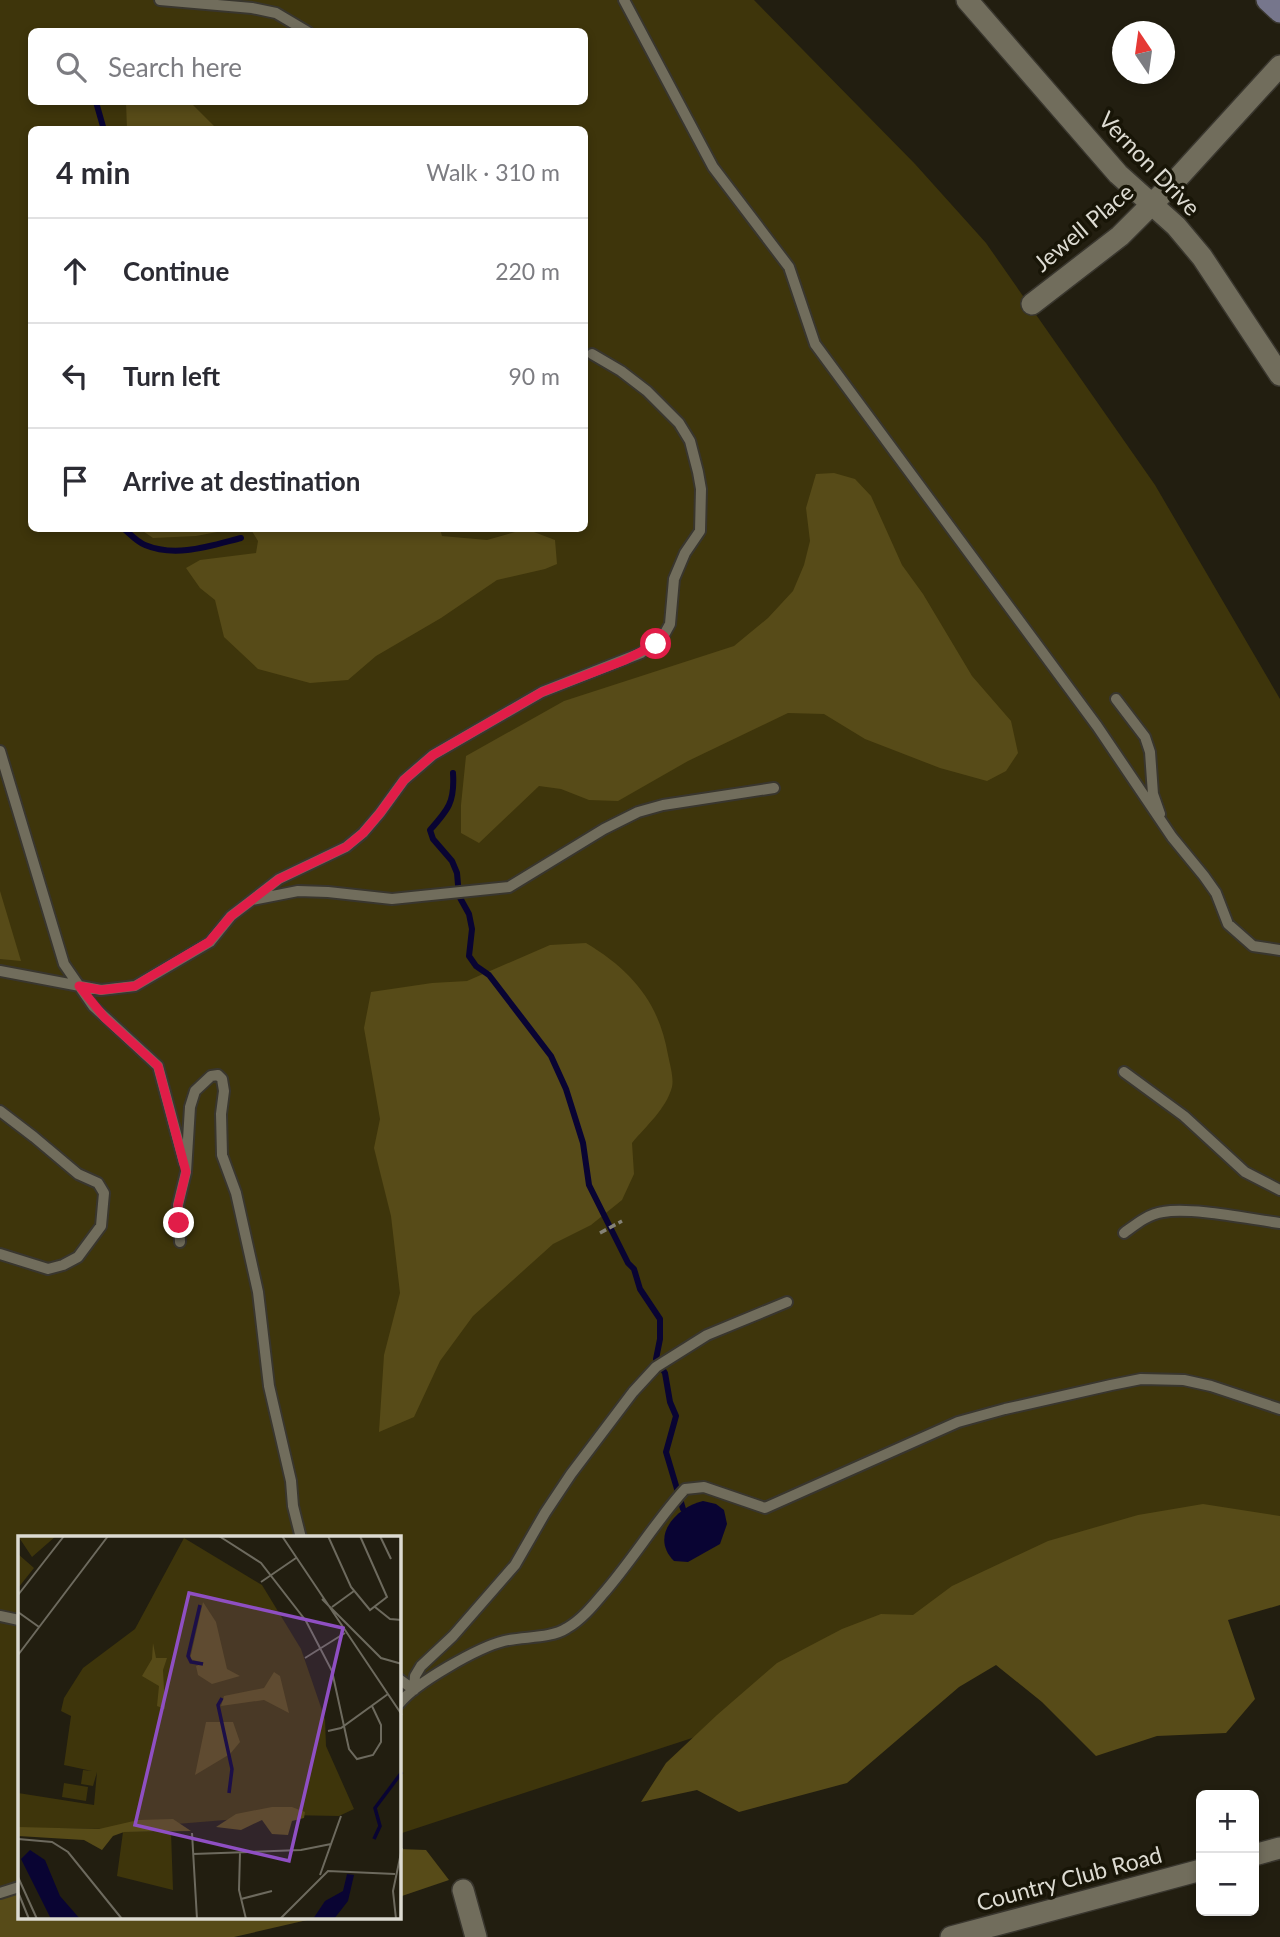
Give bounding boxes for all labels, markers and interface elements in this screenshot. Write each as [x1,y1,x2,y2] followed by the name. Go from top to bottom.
[1112,21,1175,84] north arrow
[28,28,588,105] search box
[52,48,90,86] icon: search
[108,51,242,83] text: Search here
[1093,105,1207,221] street label: Vernon Drive
[56,154,130,190] text: 4 min
[426,158,560,186] text: Walk · 310 m
[1027,177,1139,277] street label: Jewell Place
[56,252,94,290] icon: ahead
[123,255,229,287] text: Continue
[495,257,560,285] text: 220 m
[56,357,94,395] icon: left
[123,360,220,392] text: Turn left
[509,362,560,390] text: 90 m
[56,462,94,500] icon: arrive
[123,465,360,497] text: Arrive at destination
[640,628,671,659] route start
[163,1207,194,1238] route end
[18,1536,401,1920] inset map
[1196,1790,1259,1916] map controls
[1196,1790,1259,1853] button: +
[973,1840,1165,1916] street label: Country Club Road
[1196,1853,1259,1916] button: −

